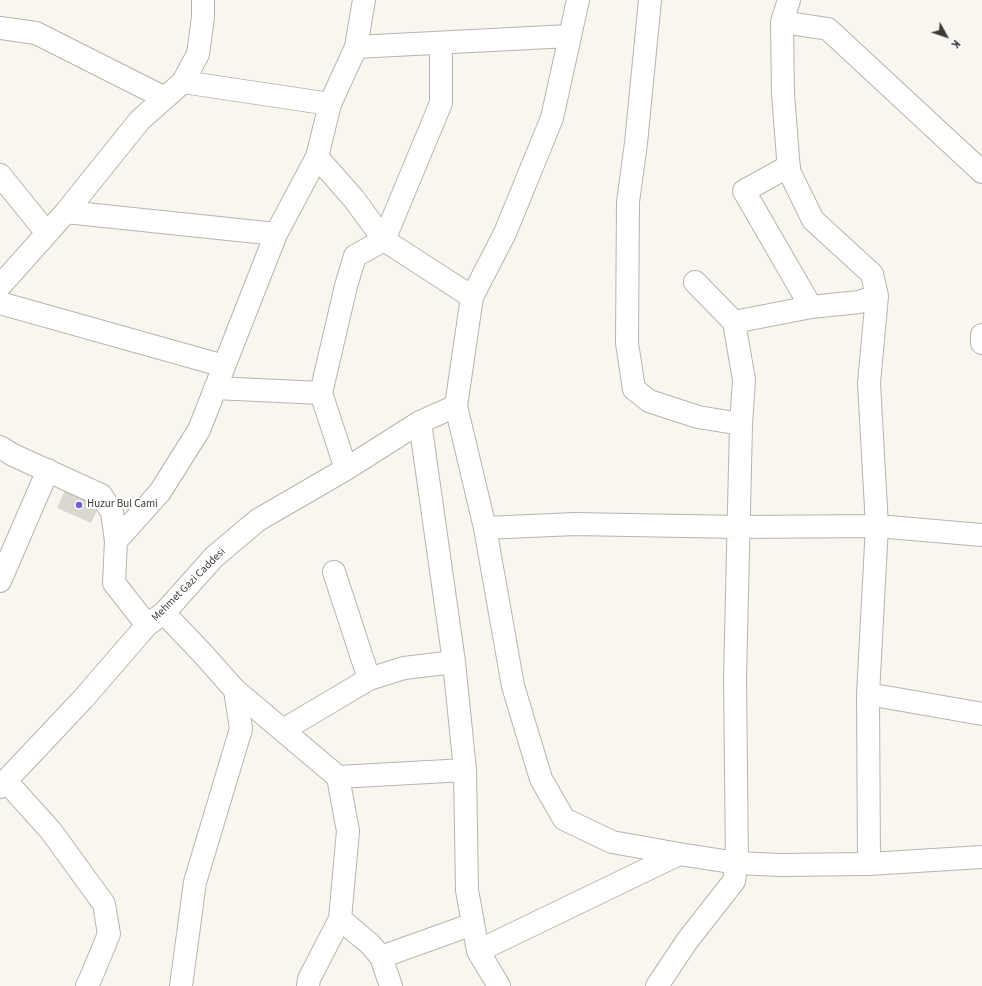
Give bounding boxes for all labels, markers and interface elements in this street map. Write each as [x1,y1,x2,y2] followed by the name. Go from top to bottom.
[926,16,966,56] north arrow
[948,37,964,51] text: K
[87,498,158,512] place label: Huzur Bul Cami
[74,500,84,510] marker: Huzur Bul Cami
[149,545,229,625] street label: Mehmet Gazi Caddesi

